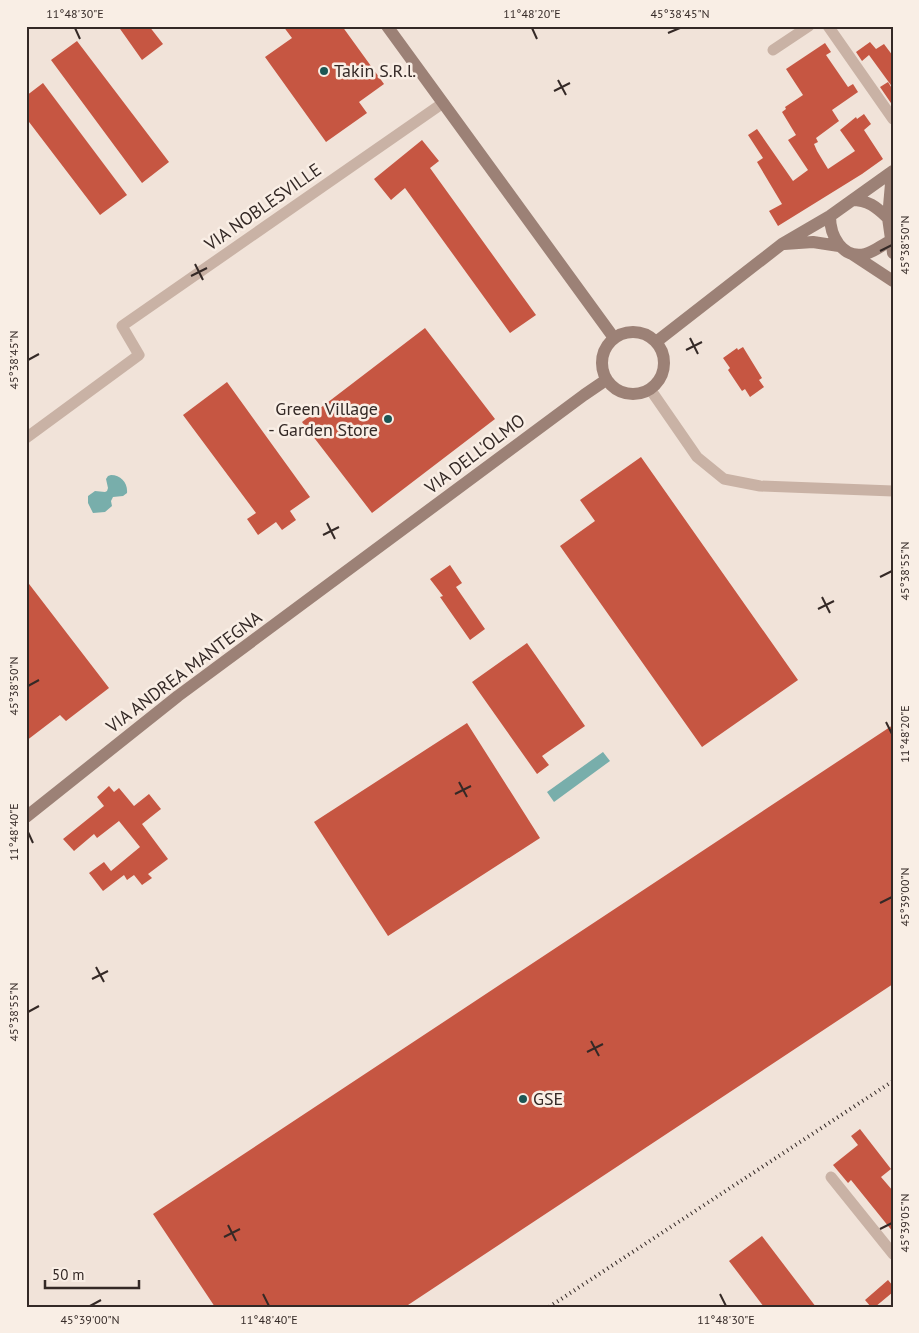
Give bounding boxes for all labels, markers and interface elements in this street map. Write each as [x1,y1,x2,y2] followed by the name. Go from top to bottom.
[46,6,104,21] text: 11°48'30"E
[503,6,561,21] text: 11°48'20"E
[650,6,710,21] text: 45°38'45"N
[334,59,416,82] place label: Takin S.R.l.
[318,65,330,77] marker: Takin S.R.l.
[199,158,326,256] street label: VIA NOBLESVILLE
[897,215,912,275] text: 45°38'50"N
[6,330,21,390] text: 45°38'45"N
[268,397,378,441] place label: Green Village - Garden Store
[419,409,529,499] street label: VIA DELL'OLMO
[382,413,394,425] marker: Green Village - Garden Store
[897,541,912,601] text: 45°38'55"N
[100,605,266,738] street label: VIA ANDREA MANTEGNA
[6,656,21,716] text: 45°38'50"N
[897,705,912,763] text: 11°48'20"E
[6,803,21,861] text: 11°48'40"E
[897,867,912,927] text: 45°39'00"N
[6,982,21,1042] text: 45°38'55"N
[533,1087,563,1110] place label: GSE
[517,1093,529,1105] marker: GSE
[897,1193,912,1253] text: 45°39'05"N
[45,1258,139,1290] scale bar
[52,1265,85,1284] text: 50 m
[60,1312,120,1327] text: 45°39'00"N
[240,1312,298,1327] text: 11°48'40"E
[697,1312,755,1327] text: 11°48'30"E

